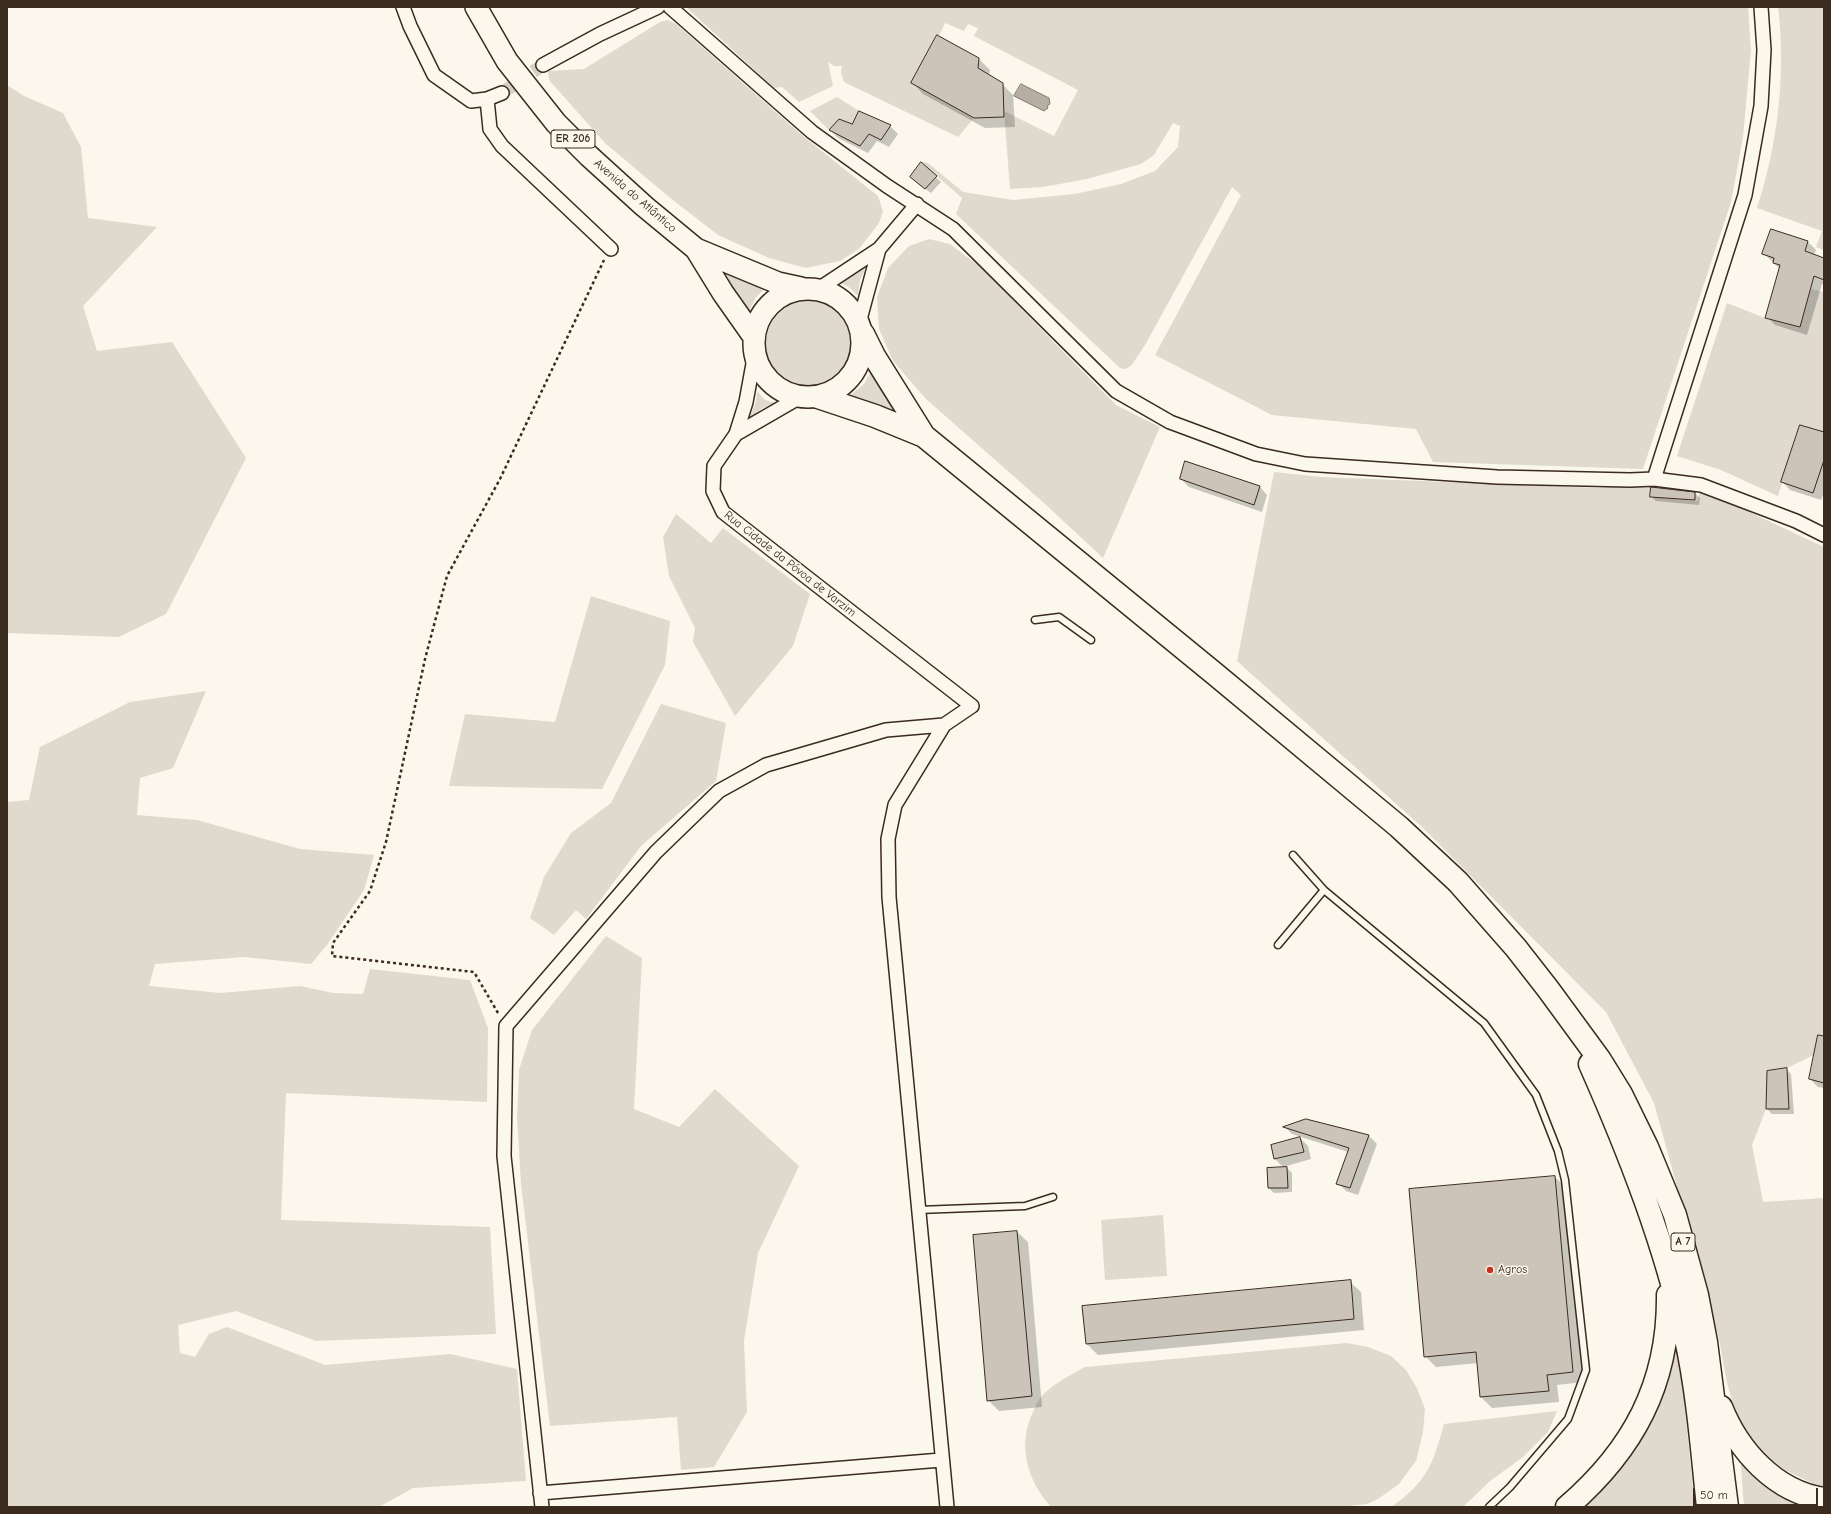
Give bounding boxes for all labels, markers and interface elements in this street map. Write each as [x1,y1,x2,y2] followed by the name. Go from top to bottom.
[551,130,595,148] road number: ER 206
[591,156,679,236] street label: Avenida do Atlântico
[721,508,859,620] street label: Rua Cidade da Póvoa de Varzim
[1671,1233,1695,1251] road number: A 7
[1498,1263,1527,1277] place label: Agros
[1485,1265,1495,1275] marker: Agros
[1695,1480,1820,1506] scale bar
[1700,1488,1728,1502] text: 50 m

